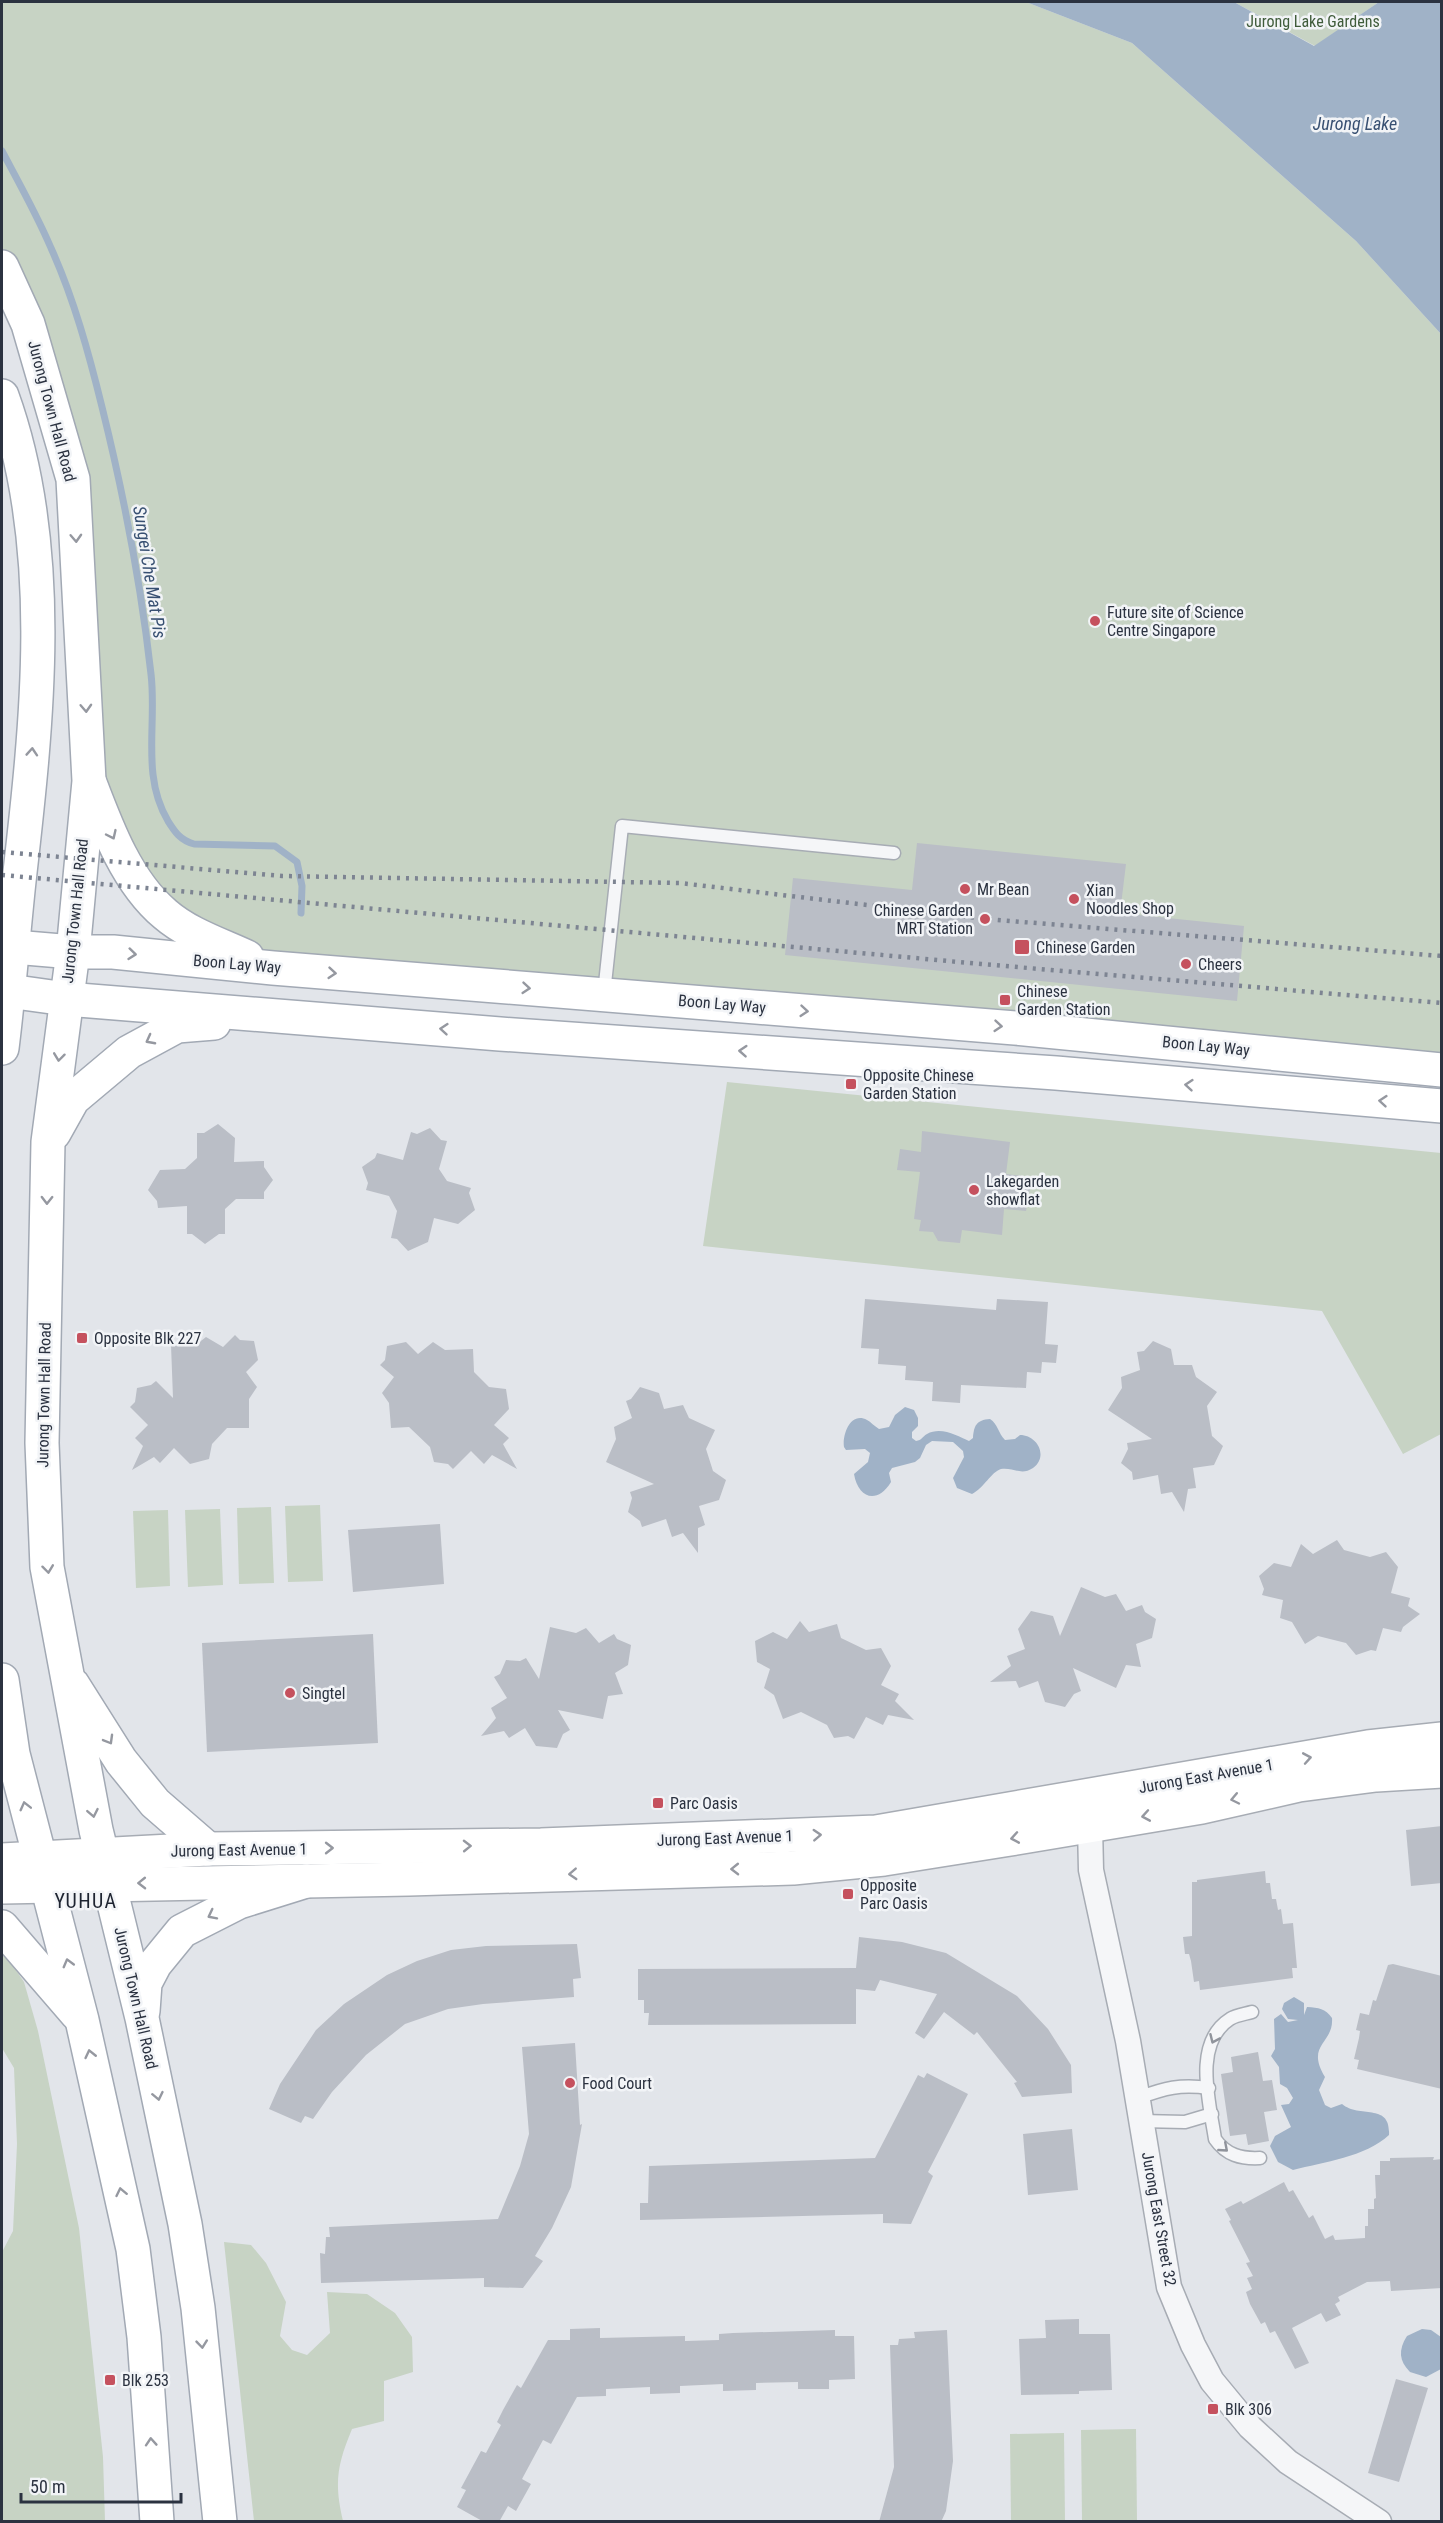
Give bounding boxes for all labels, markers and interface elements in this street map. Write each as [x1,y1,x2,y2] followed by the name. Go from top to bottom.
[1246,12,1380,31] park label: Jurong Lake Gardens
[1313,113,1397,134] water label: Jurong Lake
[24,338,80,484] street label: Jurong Town Hall Road
[129,504,171,640] water label: Sungei Che Mat Pis
[70,533,83,542] one-way arrow
[1107,603,1244,640] place label: Future site of Science Centre Singapore
[1088,614,1102,628] marker: Future site of Science Centre Singapore
[79,704,92,713] one-way arrow
[25,748,38,757] one-way arrow
[104,829,116,840] one-way arrow
[58,838,92,984] street label: Jurong Town Hall Road
[977,880,1029,899] place label: Mr Bean
[1086,881,1174,918] place label: Xian Noodles Shop
[958,882,972,896] marker: Mr Bean
[1067,892,1081,906] marker: Xian Noodles Shop
[874,901,973,938] place label: Chinese Garden MRT Station
[978,912,992,926] marker: Chinese Garden MRT Station
[1013,938,1031,956] marker: Chinese Garden
[1036,938,1135,957] place label: Chinese Garden
[127,947,136,960] one-way arrow
[192,951,282,977] street label: Boon Lay Way
[1198,955,1242,974] place label: Cheers
[1179,957,1193,971] marker: Cheers
[327,966,336,979] one-way arrow
[521,981,530,994] one-way arrow
[1017,982,1111,1019] place label: Chinese Garden Station
[677,991,767,1017] street label: Boon Lay Way
[998,993,1012,1007] marker: Chinese Garden Station
[800,1004,809,1017] one-way arrow
[994,1019,1003,1032] one-way arrow
[440,1023,449,1036] one-way arrow
[1161,1032,1251,1060] street label: Boon Lay Way
[146,1033,157,1044] one-way arrow
[739,1045,748,1058] one-way arrow
[53,1052,66,1061] one-way arrow
[863,1066,974,1103] place label: Opposite Chinese Garden Station
[844,1077,858,1091] marker: Opposite Chinese Garden Station
[1184,1078,1193,1091] one-way arrow
[1379,1095,1388,1108] one-way arrow
[986,1172,1059,1209] place label: Lakegarden showflat
[967,1183,981,1197] marker: Lakegarden showflat
[41,1196,53,1205] one-way arrow
[33,1322,55,1468] street label: Jurong Town Hall Road
[94,1329,201,1348] place label: Opposite Blk 227
[75,1331,89,1345] marker: Opposite Blk 227
[41,1564,54,1573] one-way arrow
[302,1684,346,1703] place label: Singtel
[283,1686,297,1700] marker: Singtel
[102,1734,113,1744] one-way arrow
[1301,1752,1311,1765] one-way arrow
[1137,1755,1275,1797] street label: Jurong East Avenue 1
[1230,1792,1240,1805] one-way arrow
[670,1794,738,1813] place label: Parc Oasis
[651,1796,665,1810] marker: Parc Oasis
[20,1802,33,1812] one-way arrow
[86,1808,99,1818] one-way arrow
[1142,1810,1151,1822] one-way arrow
[656,1826,794,1850] street label: Jurong East Avenue 1
[813,1829,822,1842] one-way arrow
[1010,1832,1019,1844] one-way arrow
[171,1839,307,1861] street label: Jurong East Avenue 1
[463,1840,472,1853] one-way arrow
[325,1842,334,1854] one-way arrow
[730,1863,739,1875] one-way arrow
[569,1867,578,1880] one-way arrow
[138,1876,147,1889] one-way arrow
[860,1876,928,1913] place label: Opposite Parc Oasis
[841,1887,855,1901] marker: Opposite Parc Oasis
[54,1889,118,1913] district label: YUHUA
[207,1908,218,1919] one-way arrow
[110,1925,162,2071] street label: Jurong Town Hall Road
[62,1958,75,1968] one-way arrow
[1209,2033,1221,2044] one-way arrow
[84,2050,97,2060] one-way arrow
[582,2074,652,2093] place label: Food Court
[563,2076,577,2090] marker: Food Court
[151,2091,164,2101] one-way arrow
[1218,2141,1228,2152] one-way arrow
[1138,2150,1180,2288] street label: Jurong East Street 32
[115,2187,128,2197] one-way arrow
[195,2340,208,2349] one-way arrow
[122,2371,169,2390] place label: Blk 253
[103,2373,117,2387] marker: Blk 253
[1225,2400,1272,2419] place label: Blk 306
[1206,2402,1220,2416] marker: Blk 306
[145,2438,158,2447] one-way arrow
[21,2466,182,2504] scale bar
[30,2476,65,2497] text: 50 m

